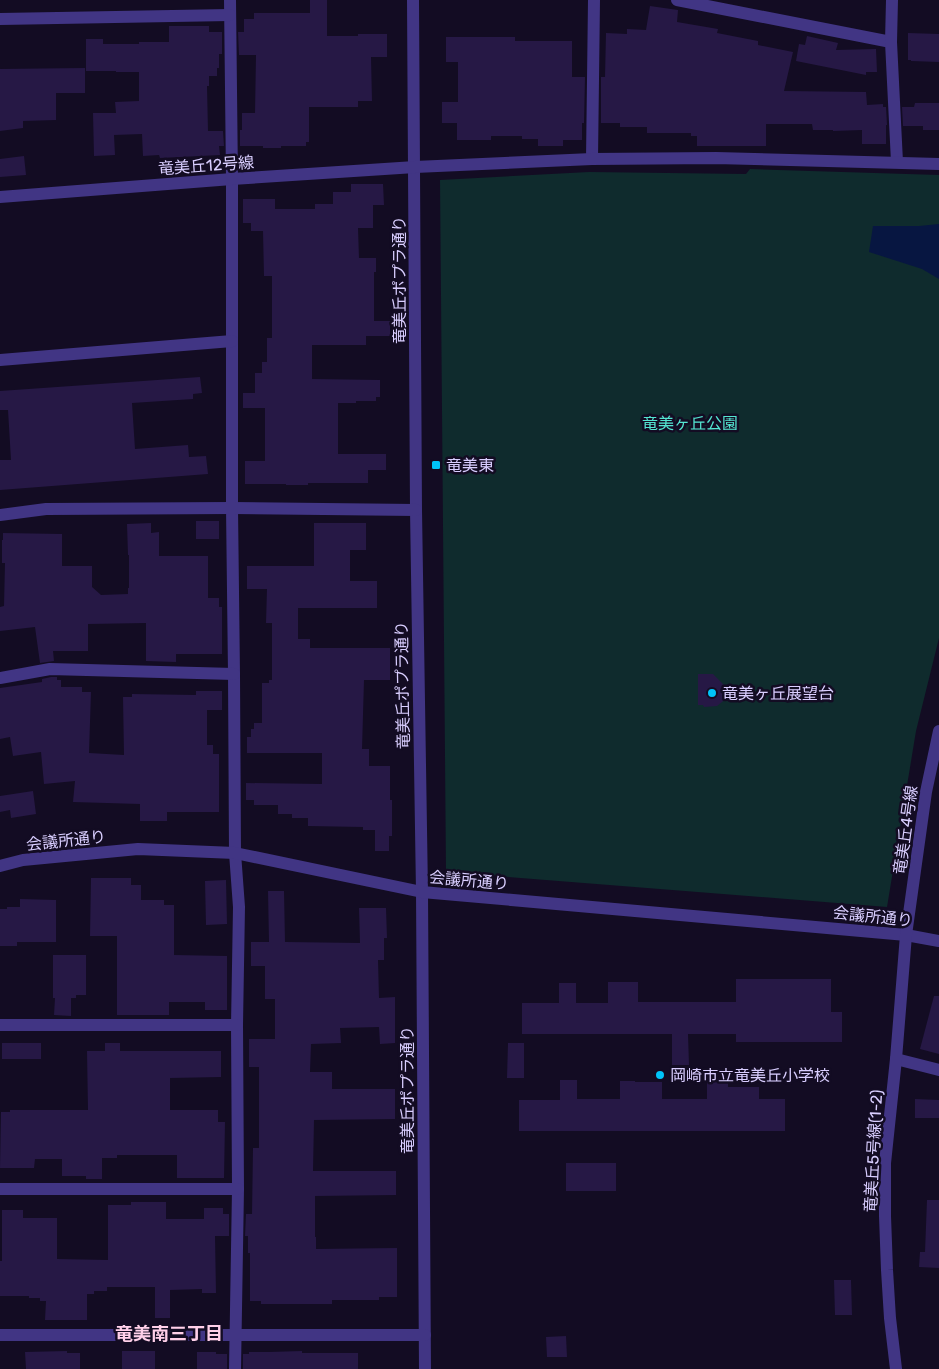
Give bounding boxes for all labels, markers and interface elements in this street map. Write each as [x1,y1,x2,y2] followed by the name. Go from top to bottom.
[157,153,255,178] street label: 竜美丘12号線
[390,216,409,344] street label: 竜美丘ポプラ通り
[642,414,738,433] park label: 竜美ヶ丘公園
[446,456,494,475] place label: 竜美東
[430,459,442,471] marker: 竜美東
[392,621,413,749] street label: 竜美丘ポプラ通り
[722,684,834,703] place label: 竜美ヶ丘展望台
[706,687,718,699] marker: 竜美ヶ丘展望台
[890,784,921,876] street label: 竜美丘4号線
[25,827,107,854] street label: 会議所通り
[428,868,510,893] street label: 会議所通り
[832,903,914,930] street label: 会議所通り
[398,1026,417,1154] street label: 竜美丘ポプラ通り
[670,1066,830,1085] place label: 岡崎市立竜美丘小学校
[654,1069,666,1081] marker: 岡崎市立竜美丘小学校
[861,1089,886,1213] street label: 竜美丘5号線(1-2)
[115,1323,223,1345] district label: 竜美南三丁目

